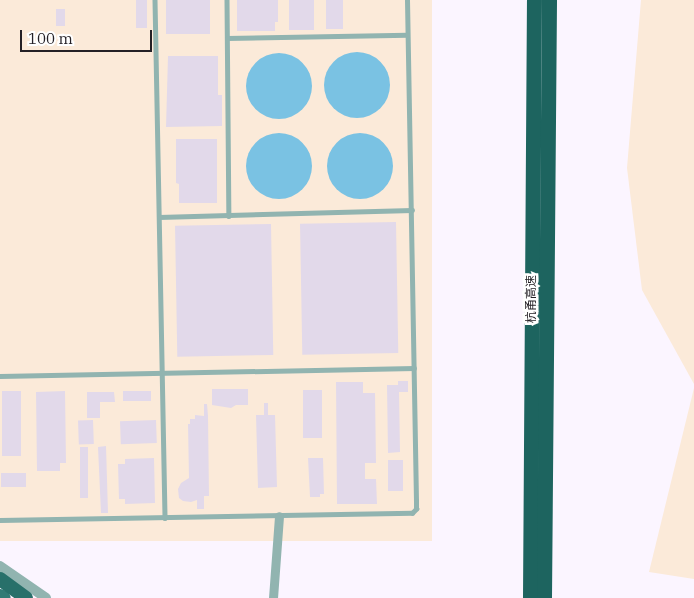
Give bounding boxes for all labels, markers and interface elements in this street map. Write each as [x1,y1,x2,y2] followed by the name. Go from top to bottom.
[22,20,155,52] scale bar
[28,29,73,48] text: 100 m
[524,275,538,323] street label: 杭甬高速

